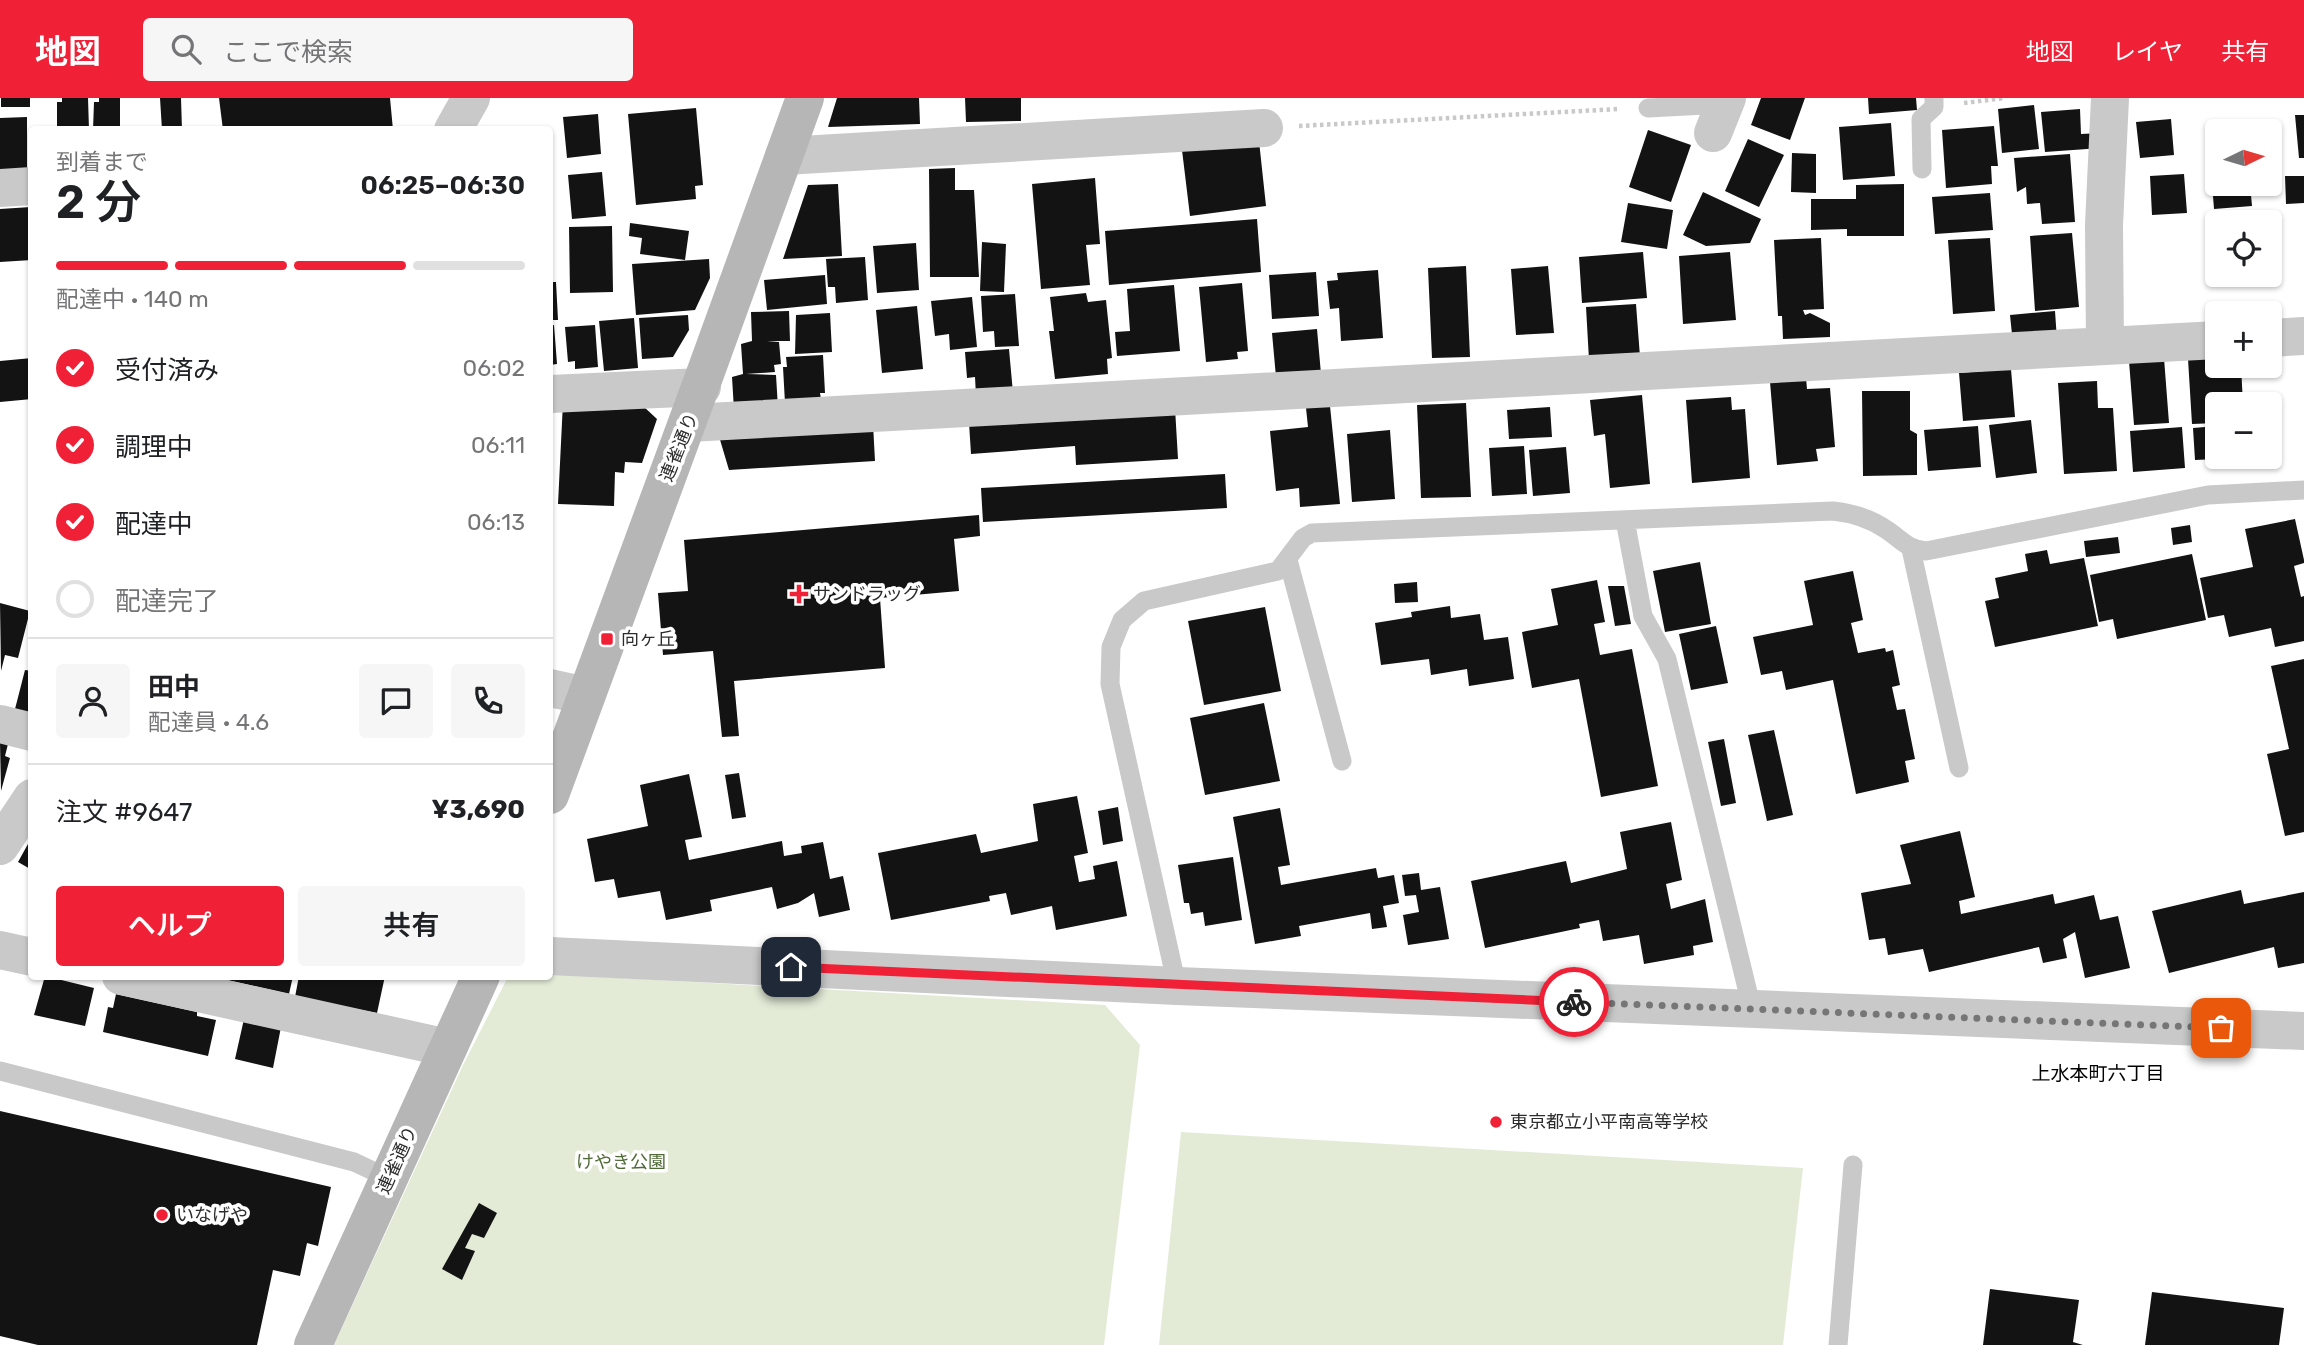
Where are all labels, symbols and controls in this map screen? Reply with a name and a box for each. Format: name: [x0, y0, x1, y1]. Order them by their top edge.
search box: [143, 18, 633, 81]
icon: search: [167, 30, 205, 68]
text: 地図: [35, 32, 101, 71]
text: ここで検索: [223, 37, 353, 68]
text: 地図: [2026, 38, 2074, 66]
text: レイヤ: [2112, 38, 2183, 66]
text: 共有: [2221, 38, 2269, 66]
north arrow: [2205, 119, 2282, 196]
map controls: [2205, 119, 2282, 469]
text: 到着まで: [56, 148, 148, 176]
text: 06:25–06:30: [361, 170, 525, 201]
text: 2 分: [56, 175, 141, 230]
button: locate: [2205, 210, 2282, 287]
text: 配達中 · 140 m: [56, 285, 209, 313]
button: +: [2205, 301, 2282, 378]
icon: check: [56, 349, 94, 387]
text: 06:02: [463, 354, 525, 382]
text: 受付済み: [115, 355, 219, 386]
button: −: [2205, 392, 2282, 469]
street label: 連雀通り: [655, 410, 703, 484]
icon: check: [56, 426, 94, 464]
text: 06:11: [471, 431, 525, 459]
text: 調理中: [115, 432, 193, 463]
icon: check: [56, 503, 94, 541]
text: 06:13: [467, 508, 525, 536]
text: 配達中: [115, 509, 193, 540]
place label: サンドラッグ: [813, 583, 921, 605]
text: 配達完了: [115, 586, 219, 617]
marker: サンドラッグ: [791, 586, 807, 602]
place label: 向ヶ丘: [621, 628, 675, 650]
marker: 向ヶ丘: [599, 631, 615, 647]
button: person: [56, 664, 130, 738]
button: chat: [359, 664, 433, 738]
button: phone: [451, 664, 525, 738]
text: 田中: [148, 672, 200, 703]
text: 配達員 · 4.6: [148, 708, 269, 736]
text: ¥3,690: [432, 794, 525, 825]
text: 注文 #9647: [56, 797, 192, 828]
button: ヘルプ: [56, 886, 284, 966]
button: 共有: [298, 886, 525, 966]
pin: [761, 937, 821, 997]
icon: home: [772, 948, 810, 986]
courier: [1539, 967, 1609, 1037]
icon: bike: [1555, 983, 1593, 1021]
pin: [2191, 998, 2251, 1058]
icon: bag: [2202, 1009, 2240, 1047]
district label: 上水本町六丁目: [2031, 1062, 2165, 1085]
place label: 東京都立小平南高等学校: [1510, 1111, 1708, 1133]
marker: 東京都立小平南高等学校: [1488, 1114, 1504, 1130]
street label: 連雀通り: [372, 1123, 422, 1197]
park label: けやき公園: [576, 1151, 666, 1173]
place label: いなげや: [176, 1204, 248, 1226]
marker: いなげや: [154, 1207, 170, 1223]

